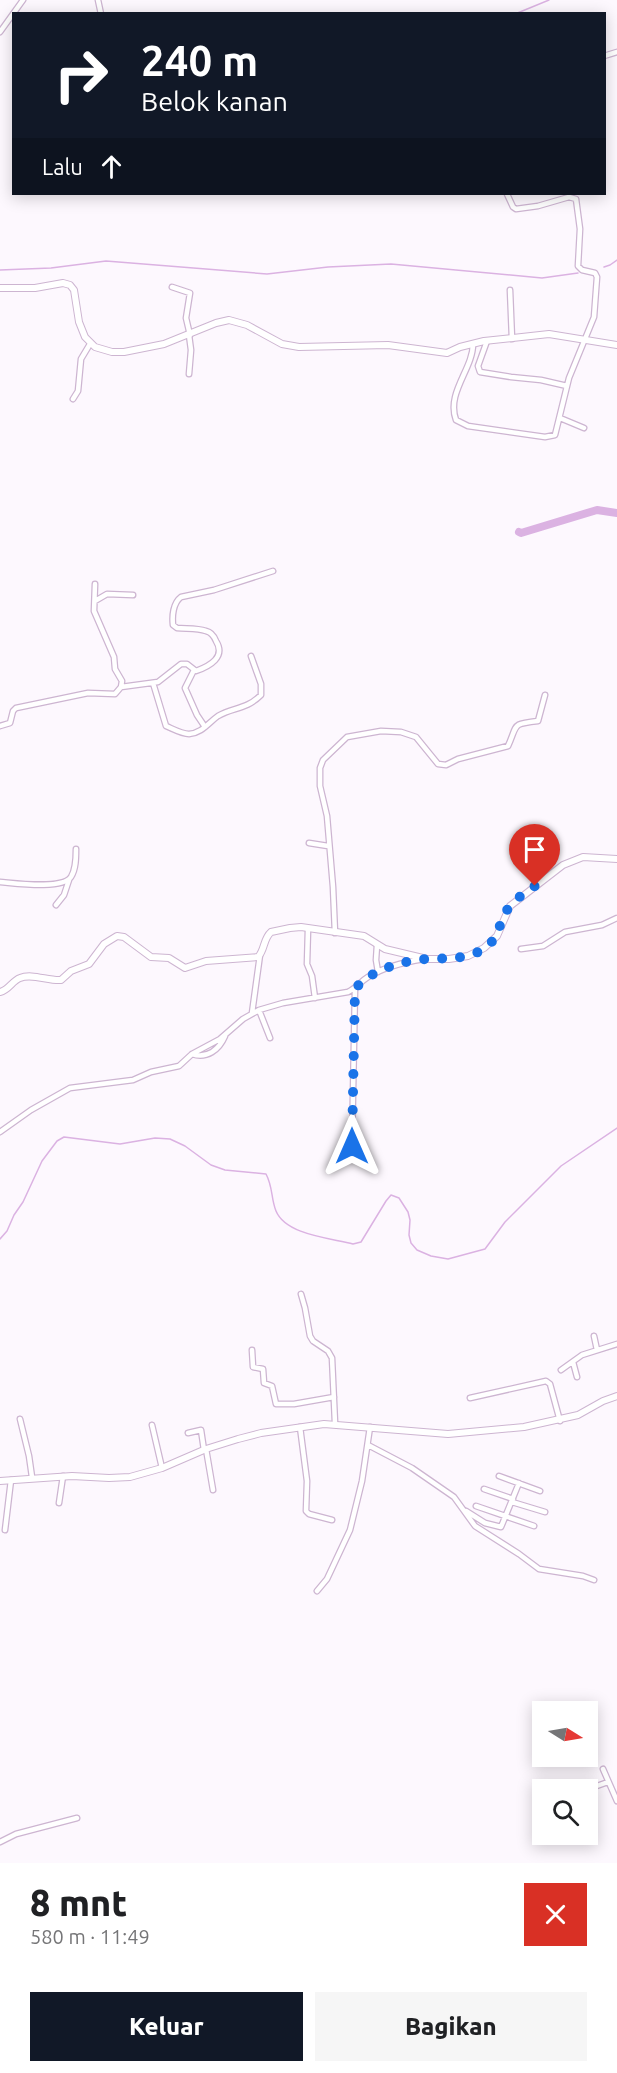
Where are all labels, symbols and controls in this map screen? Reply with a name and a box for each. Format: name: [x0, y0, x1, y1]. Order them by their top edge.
icon: right: [42, 36, 120, 114]
text: 240 m: [141, 37, 258, 84]
text: Belok kanan: [141, 86, 288, 116]
icon: ahead: [95, 150, 128, 183]
text: Lalu: [42, 154, 83, 179]
pin: [509, 824, 560, 886]
icon: arrive: [518, 833, 551, 866]
position arrow: [320, 1114, 384, 1178]
north arrow: [532, 1701, 598, 1767]
map controls: [532, 1701, 598, 1845]
button: search: [532, 1779, 598, 1845]
text: 8 mnt: [30, 1882, 127, 1923]
button: close: [524, 1883, 587, 1946]
text: 580 m · 11:49: [30, 1925, 150, 1948]
button: Keluar: [30, 1992, 303, 2061]
button: Bagikan: [315, 1992, 587, 2061]

